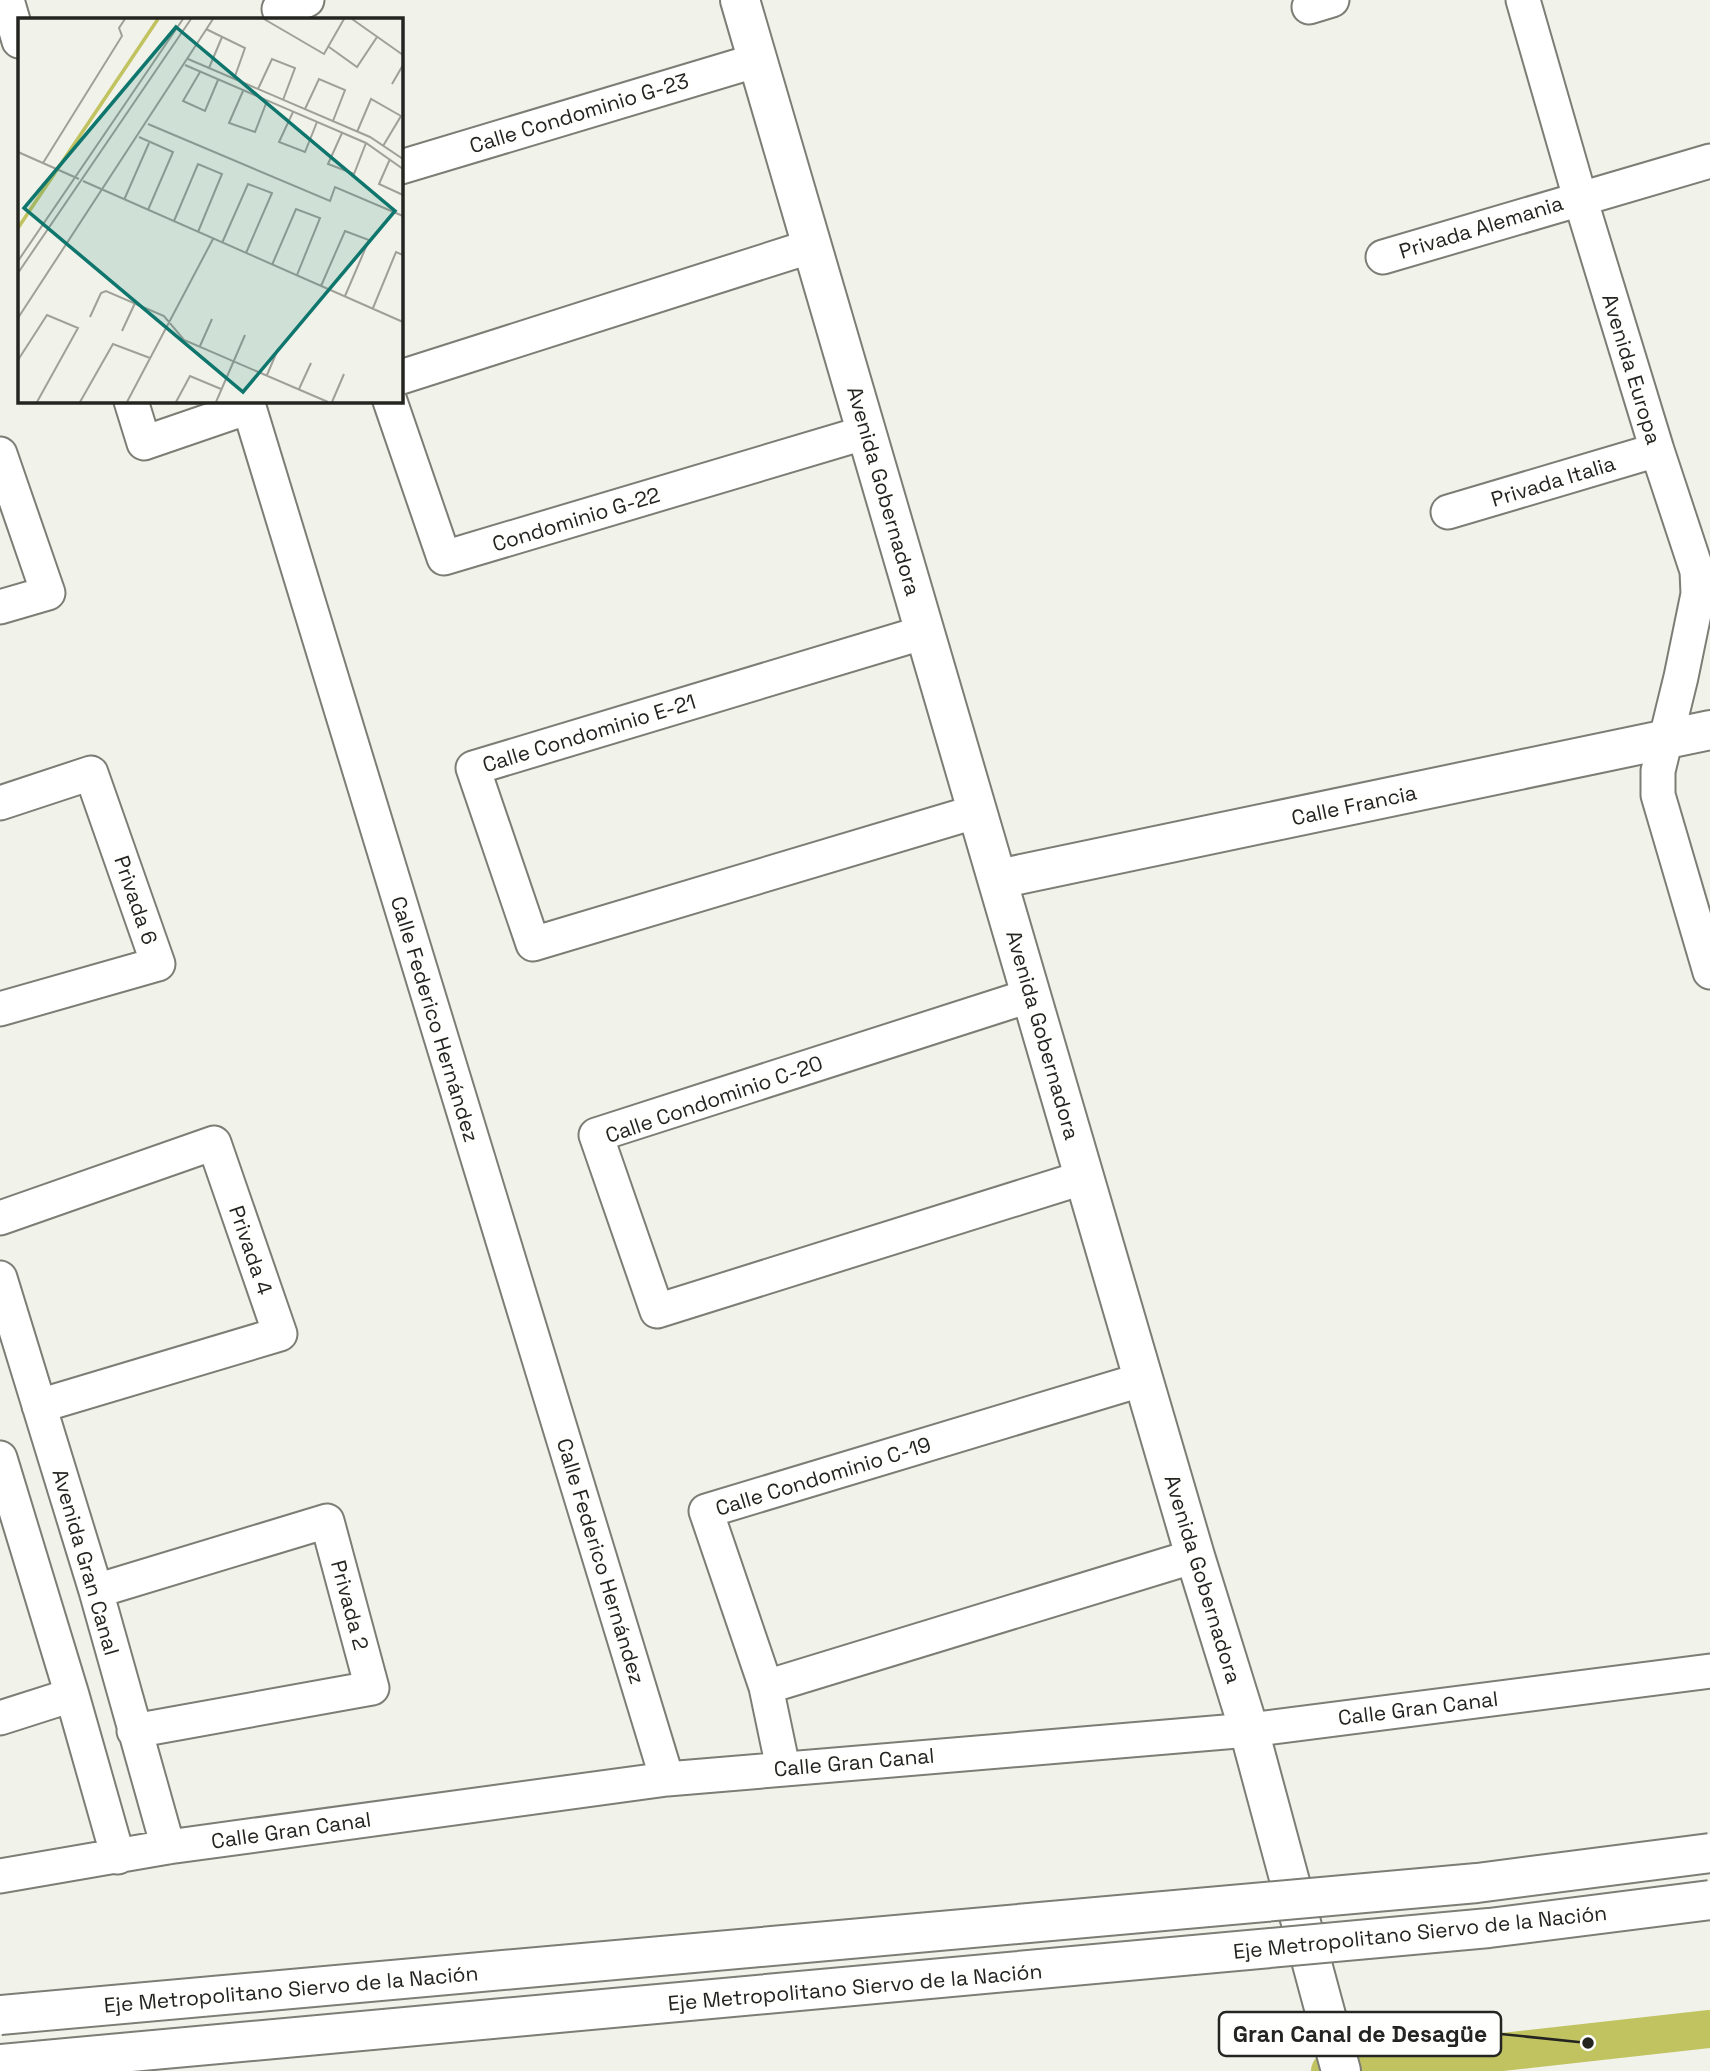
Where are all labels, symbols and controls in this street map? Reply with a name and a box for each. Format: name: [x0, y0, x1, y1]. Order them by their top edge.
inset map: [18, 18, 402, 402]
street label: Calle Condominio G-23: [466, 67, 692, 159]
street label: Privada Alemania: [1396, 189, 1566, 265]
street label: Avenida Europa: [1596, 290, 1668, 448]
street label: Avenida Gobernadora: [841, 383, 927, 599]
street label: Privada Italia: [1488, 449, 1618, 513]
street label: Condominio G-22: [489, 481, 663, 557]
street label: Calle Condominio E-21: [479, 688, 699, 778]
street label: Calle Francia: [1289, 779, 1419, 831]
street label: Privada 6: [108, 852, 164, 948]
street label: Calle Federico Hernández: [385, 893, 485, 1145]
street label: Avenida Gobernadora: [1000, 927, 1086, 1143]
street label: Calle Condominio C-20: [602, 1049, 826, 1149]
street label: Privada 4: [223, 1202, 279, 1298]
street label: Calle Condominio C-19: [712, 1430, 934, 1522]
street label: Calle Federico Hernández: [551, 1435, 651, 1687]
street label: Avenida Gran Canal: [46, 1466, 126, 1658]
street label: Avenida Gobernadora: [1158, 1471, 1248, 1687]
street label: Privada 2: [325, 1557, 375, 1653]
street label: Calle Gran Canal: [1336, 1685, 1500, 1731]
street label: Calle Gran Canal: [773, 1742, 935, 1782]
street label: Calle Gran Canal: [209, 1805, 373, 1855]
street label: Eje Metropolitano Siervo de la Nación: [1232, 1899, 1608, 1965]
street label: Eje Metropolitano Siervo de la Nación: [667, 1957, 1043, 2017]
street label: Eje Metropolitano Siervo de la Nación: [103, 1959, 479, 2019]
callout: Gran Canal de Desagüe: [1219, 2012, 1501, 2056]
text: Gran Canal de Desagüe: [1233, 2019, 1487, 2049]

